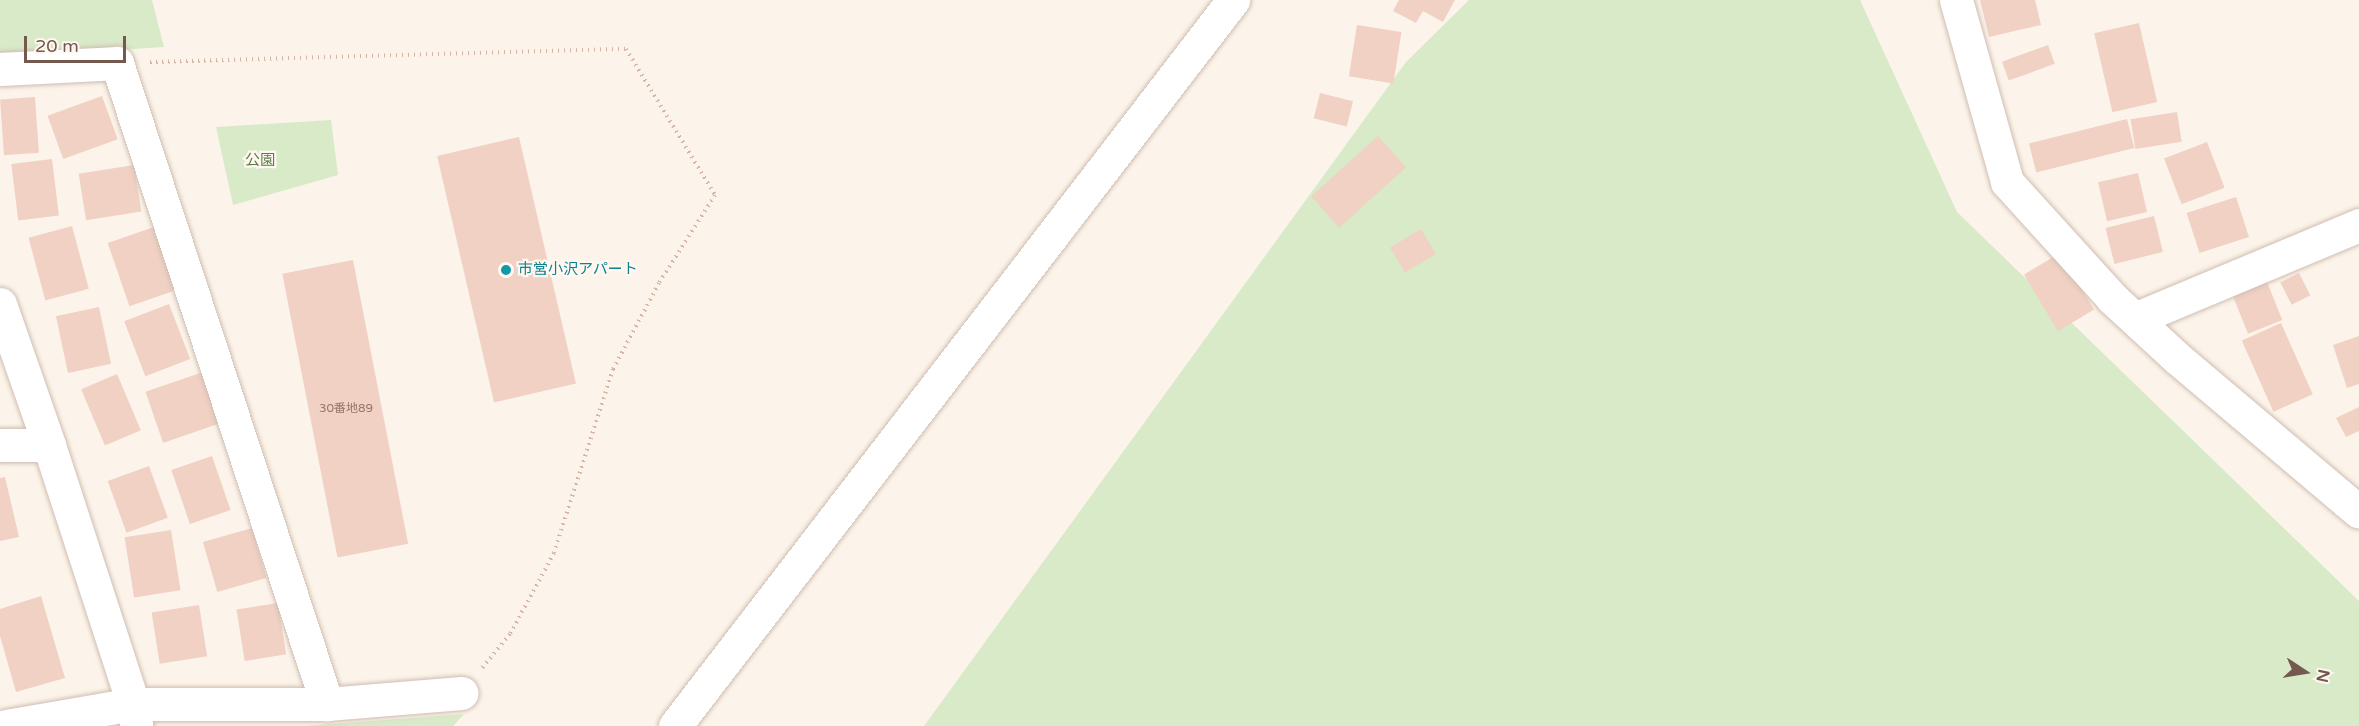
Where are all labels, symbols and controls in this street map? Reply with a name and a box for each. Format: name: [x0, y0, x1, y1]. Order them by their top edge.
scale bar: [27, 24, 129, 62]
text: 20 m: [35, 35, 79, 57]
park label: 公園: [245, 152, 275, 170]
place label: 市営小沢アパート: [518, 261, 638, 279]
marker: 市営小沢アパート: [499, 263, 513, 277]
house number: 30番地89: [319, 402, 373, 416]
north arrow: [2275, 642, 2335, 702]
text: N: [2311, 667, 2334, 684]

